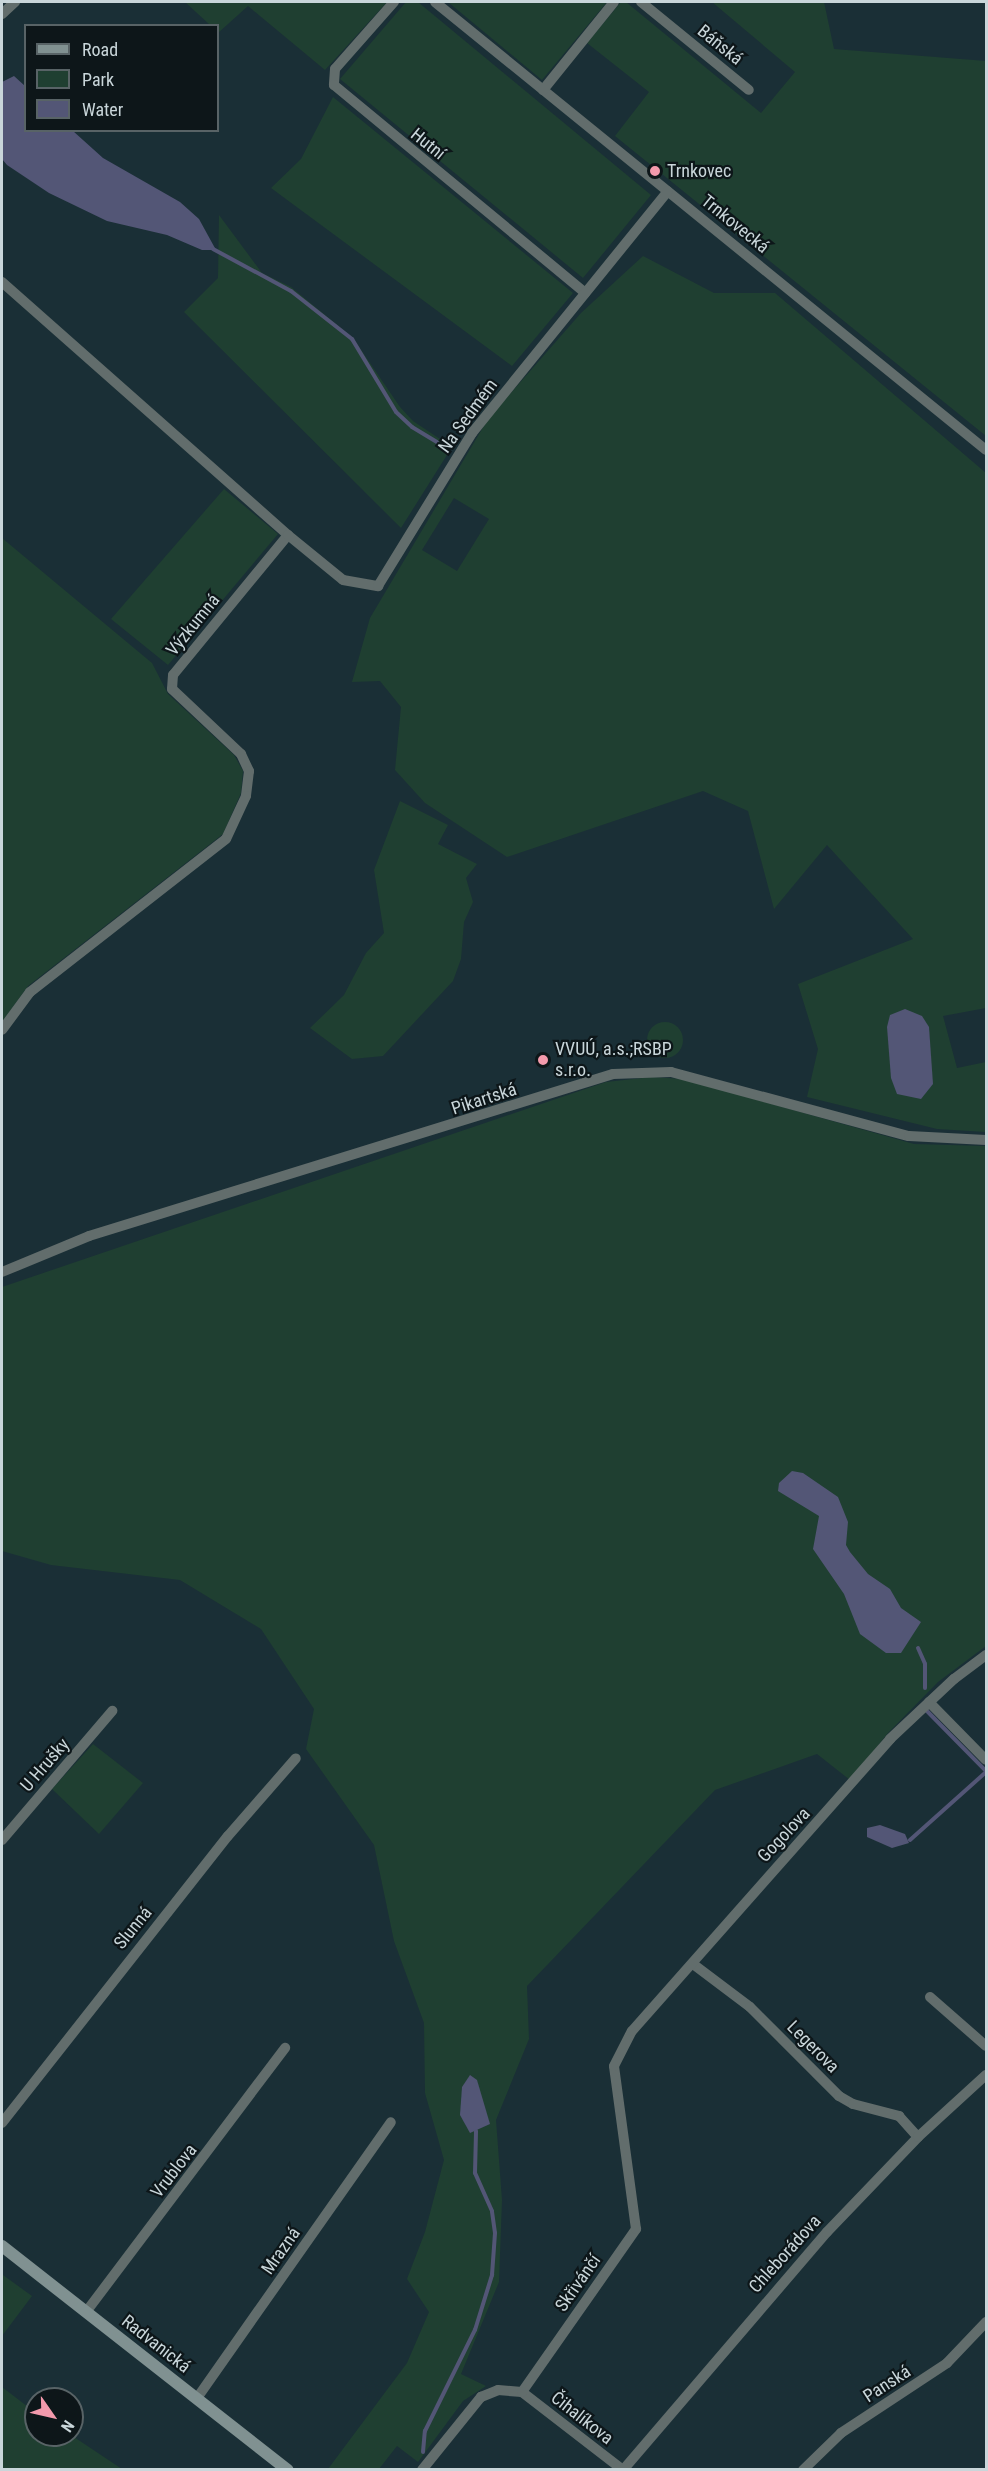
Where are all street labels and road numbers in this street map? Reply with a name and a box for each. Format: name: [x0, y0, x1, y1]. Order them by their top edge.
street label: Báňská: [693, 20, 747, 70]
street label: Hutní: [406, 124, 450, 164]
street label: Trnkovecká: [697, 190, 773, 258]
street label: Na Sedmém: [434, 375, 502, 457]
street label: Výzkumná: [162, 590, 224, 660]
street label: Pikartská: [449, 1078, 519, 1120]
street label: U Hrušky: [16, 1734, 74, 1796]
street label: Gogolova: [753, 1803, 815, 1867]
street label: Slunná: [109, 1902, 157, 1954]
street label: Legerova: [782, 2016, 844, 2078]
street label: Vrublova: [146, 2140, 202, 2202]
street label: Chleborádova: [744, 2211, 826, 2297]
street label: Mrazná: [257, 2223, 305, 2279]
street label: Skřivánčí: [551, 2250, 605, 2316]
street label: Radvanická: [117, 2310, 195, 2378]
street label: Panská: [859, 2361, 915, 2407]
street label: Čihalíkova: [547, 2387, 617, 2449]

